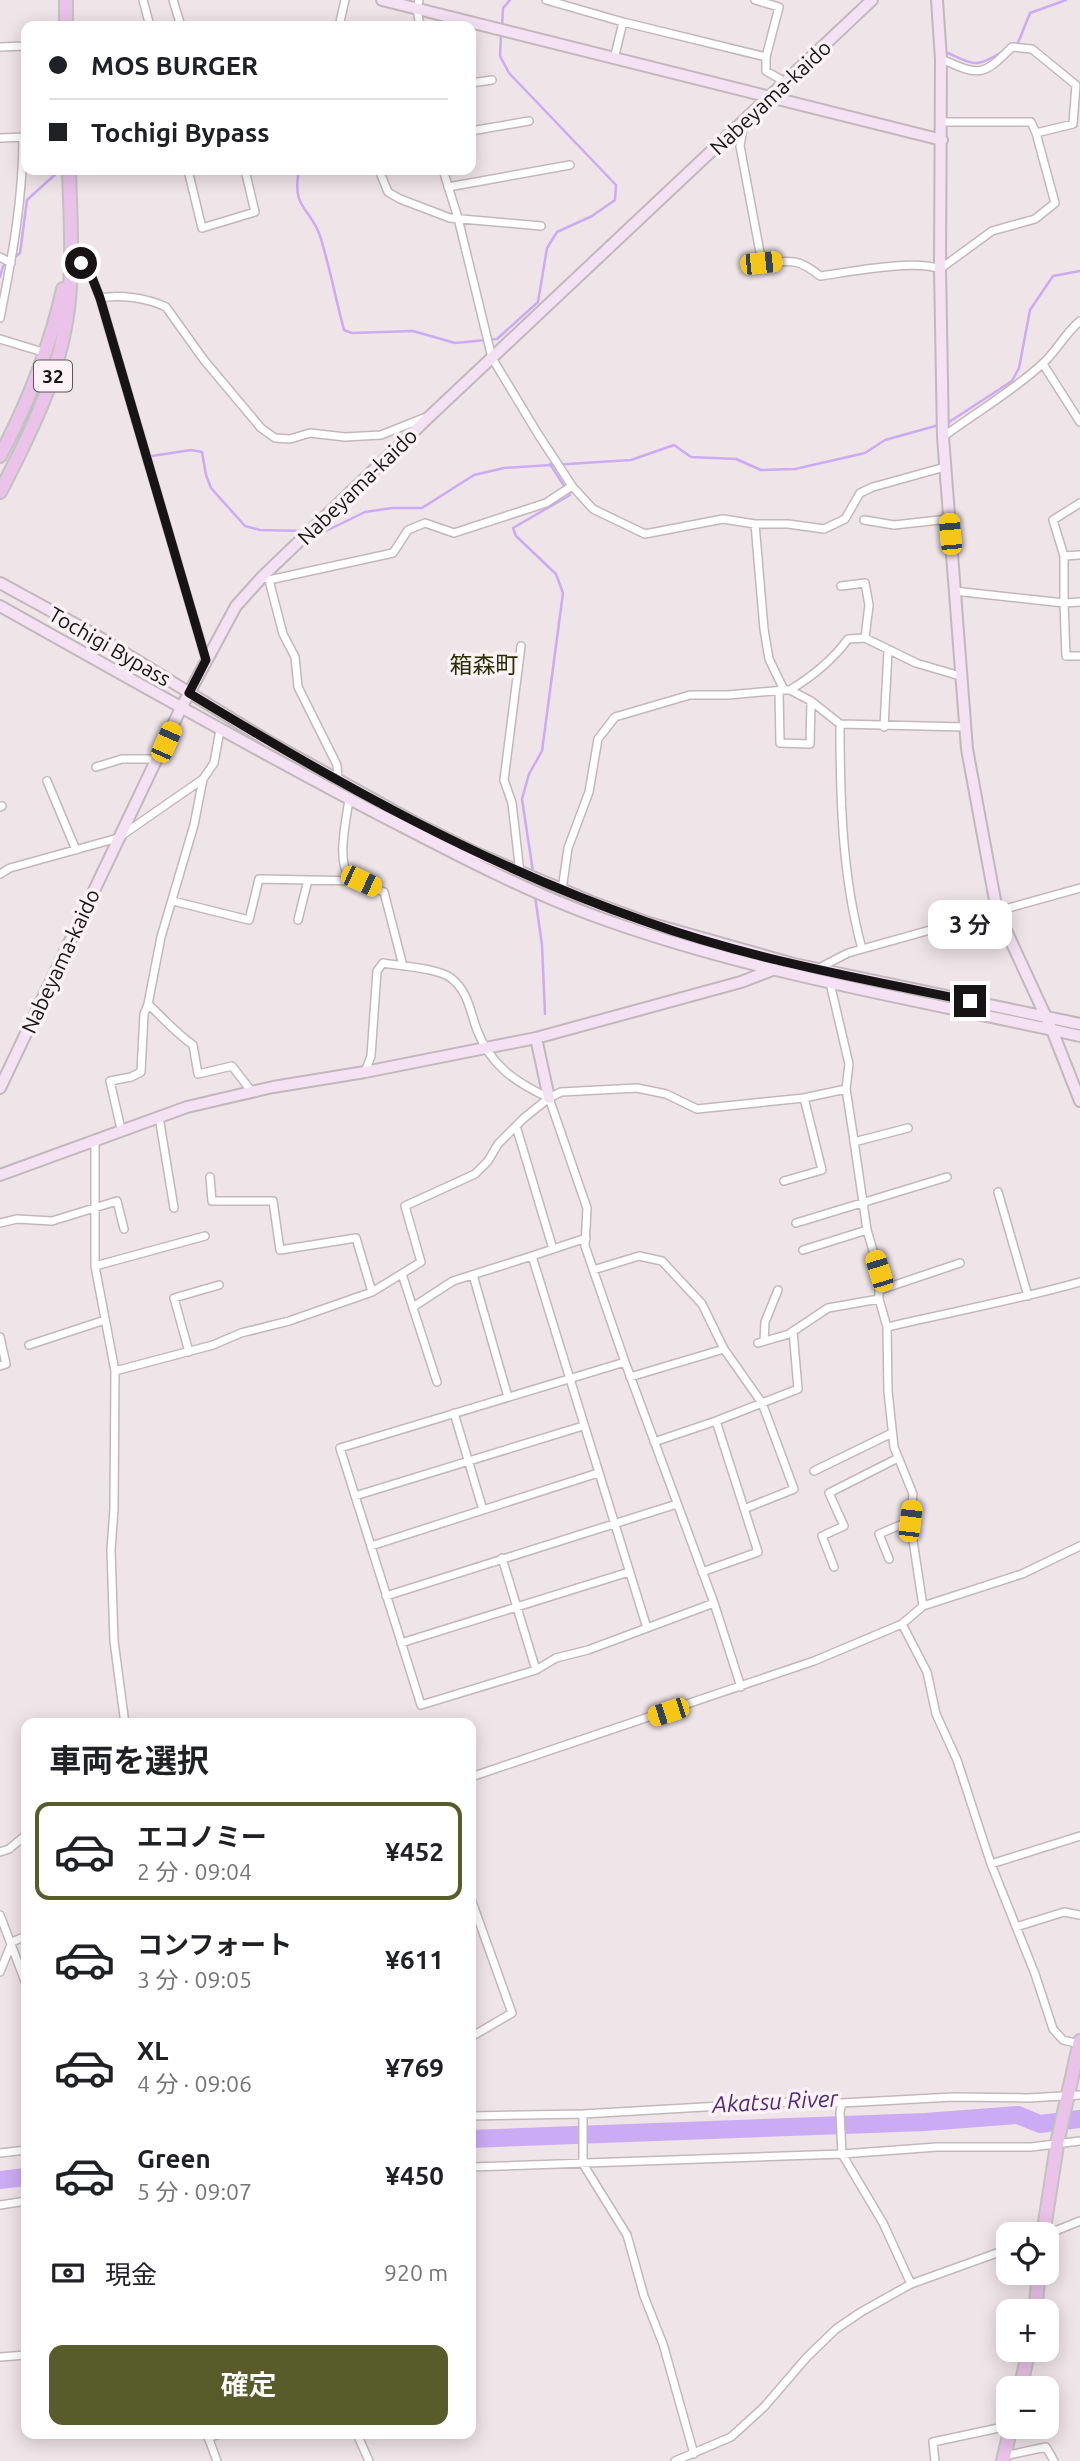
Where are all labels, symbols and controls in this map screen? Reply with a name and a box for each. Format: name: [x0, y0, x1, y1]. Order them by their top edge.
street label: Nabeyama-kaido: [705, 35, 835, 159]
text: MOS BURGER: [91, 51, 258, 80]
text: Tochigi Bypass: [91, 118, 269, 147]
route start: [65, 247, 97, 279]
car: [740, 250, 783, 276]
road number: 32: [34, 360, 72, 392]
street label: Nabeyama-kaido: [292, 423, 422, 549]
car: [938, 512, 963, 556]
street label: Tochigi Bypass: [45, 601, 175, 691]
district label: 箱森町: [450, 652, 519, 677]
car: [148, 719, 185, 765]
car: [338, 863, 385, 899]
street label: Nabeyama-kaido: [16, 885, 104, 1037]
callout: 3 分: [928, 900, 1012, 948]
text: 3 分: [949, 912, 991, 937]
route end: [954, 985, 986, 1017]
car: [863, 1248, 896, 1294]
car: [898, 1499, 923, 1543]
car: [645, 1696, 692, 1728]
text: 車両を選択: [49, 1742, 209, 1778]
icon: car: [53, 1820, 116, 1883]
text: エコノミー: [137, 1822, 267, 1851]
text: ¥452: [385, 1837, 444, 1866]
text: 2 分 · 09:04: [137, 1859, 252, 1884]
icon: car: [53, 1928, 116, 1991]
text: コンフォート: [137, 1930, 292, 1959]
text: ¥611: [385, 1945, 444, 1974]
text: 3 分 · 09:05: [137, 1967, 252, 1992]
icon: car: [53, 2036, 116, 2099]
text: XL: [137, 2036, 168, 2065]
text: ¥769: [385, 2053, 444, 2082]
text: 4 分 · 09:06: [137, 2071, 252, 2096]
water label: Akatsu River: [710, 2085, 840, 2117]
icon: car: [53, 2144, 116, 2207]
text: Green: [137, 2144, 211, 2173]
text: ¥450: [385, 2161, 444, 2190]
text: 5 分 · 09:07: [137, 2179, 252, 2204]
map controls: [996, 2222, 1059, 2439]
button: locate: [996, 2222, 1059, 2285]
icon: cash: [49, 2254, 87, 2292]
text: 現金: [105, 2260, 157, 2289]
text: 920 m: [384, 2260, 448, 2285]
button: +: [996, 2299, 1059, 2362]
button: 確定: [49, 2345, 448, 2425]
button: −: [996, 2376, 1059, 2439]

